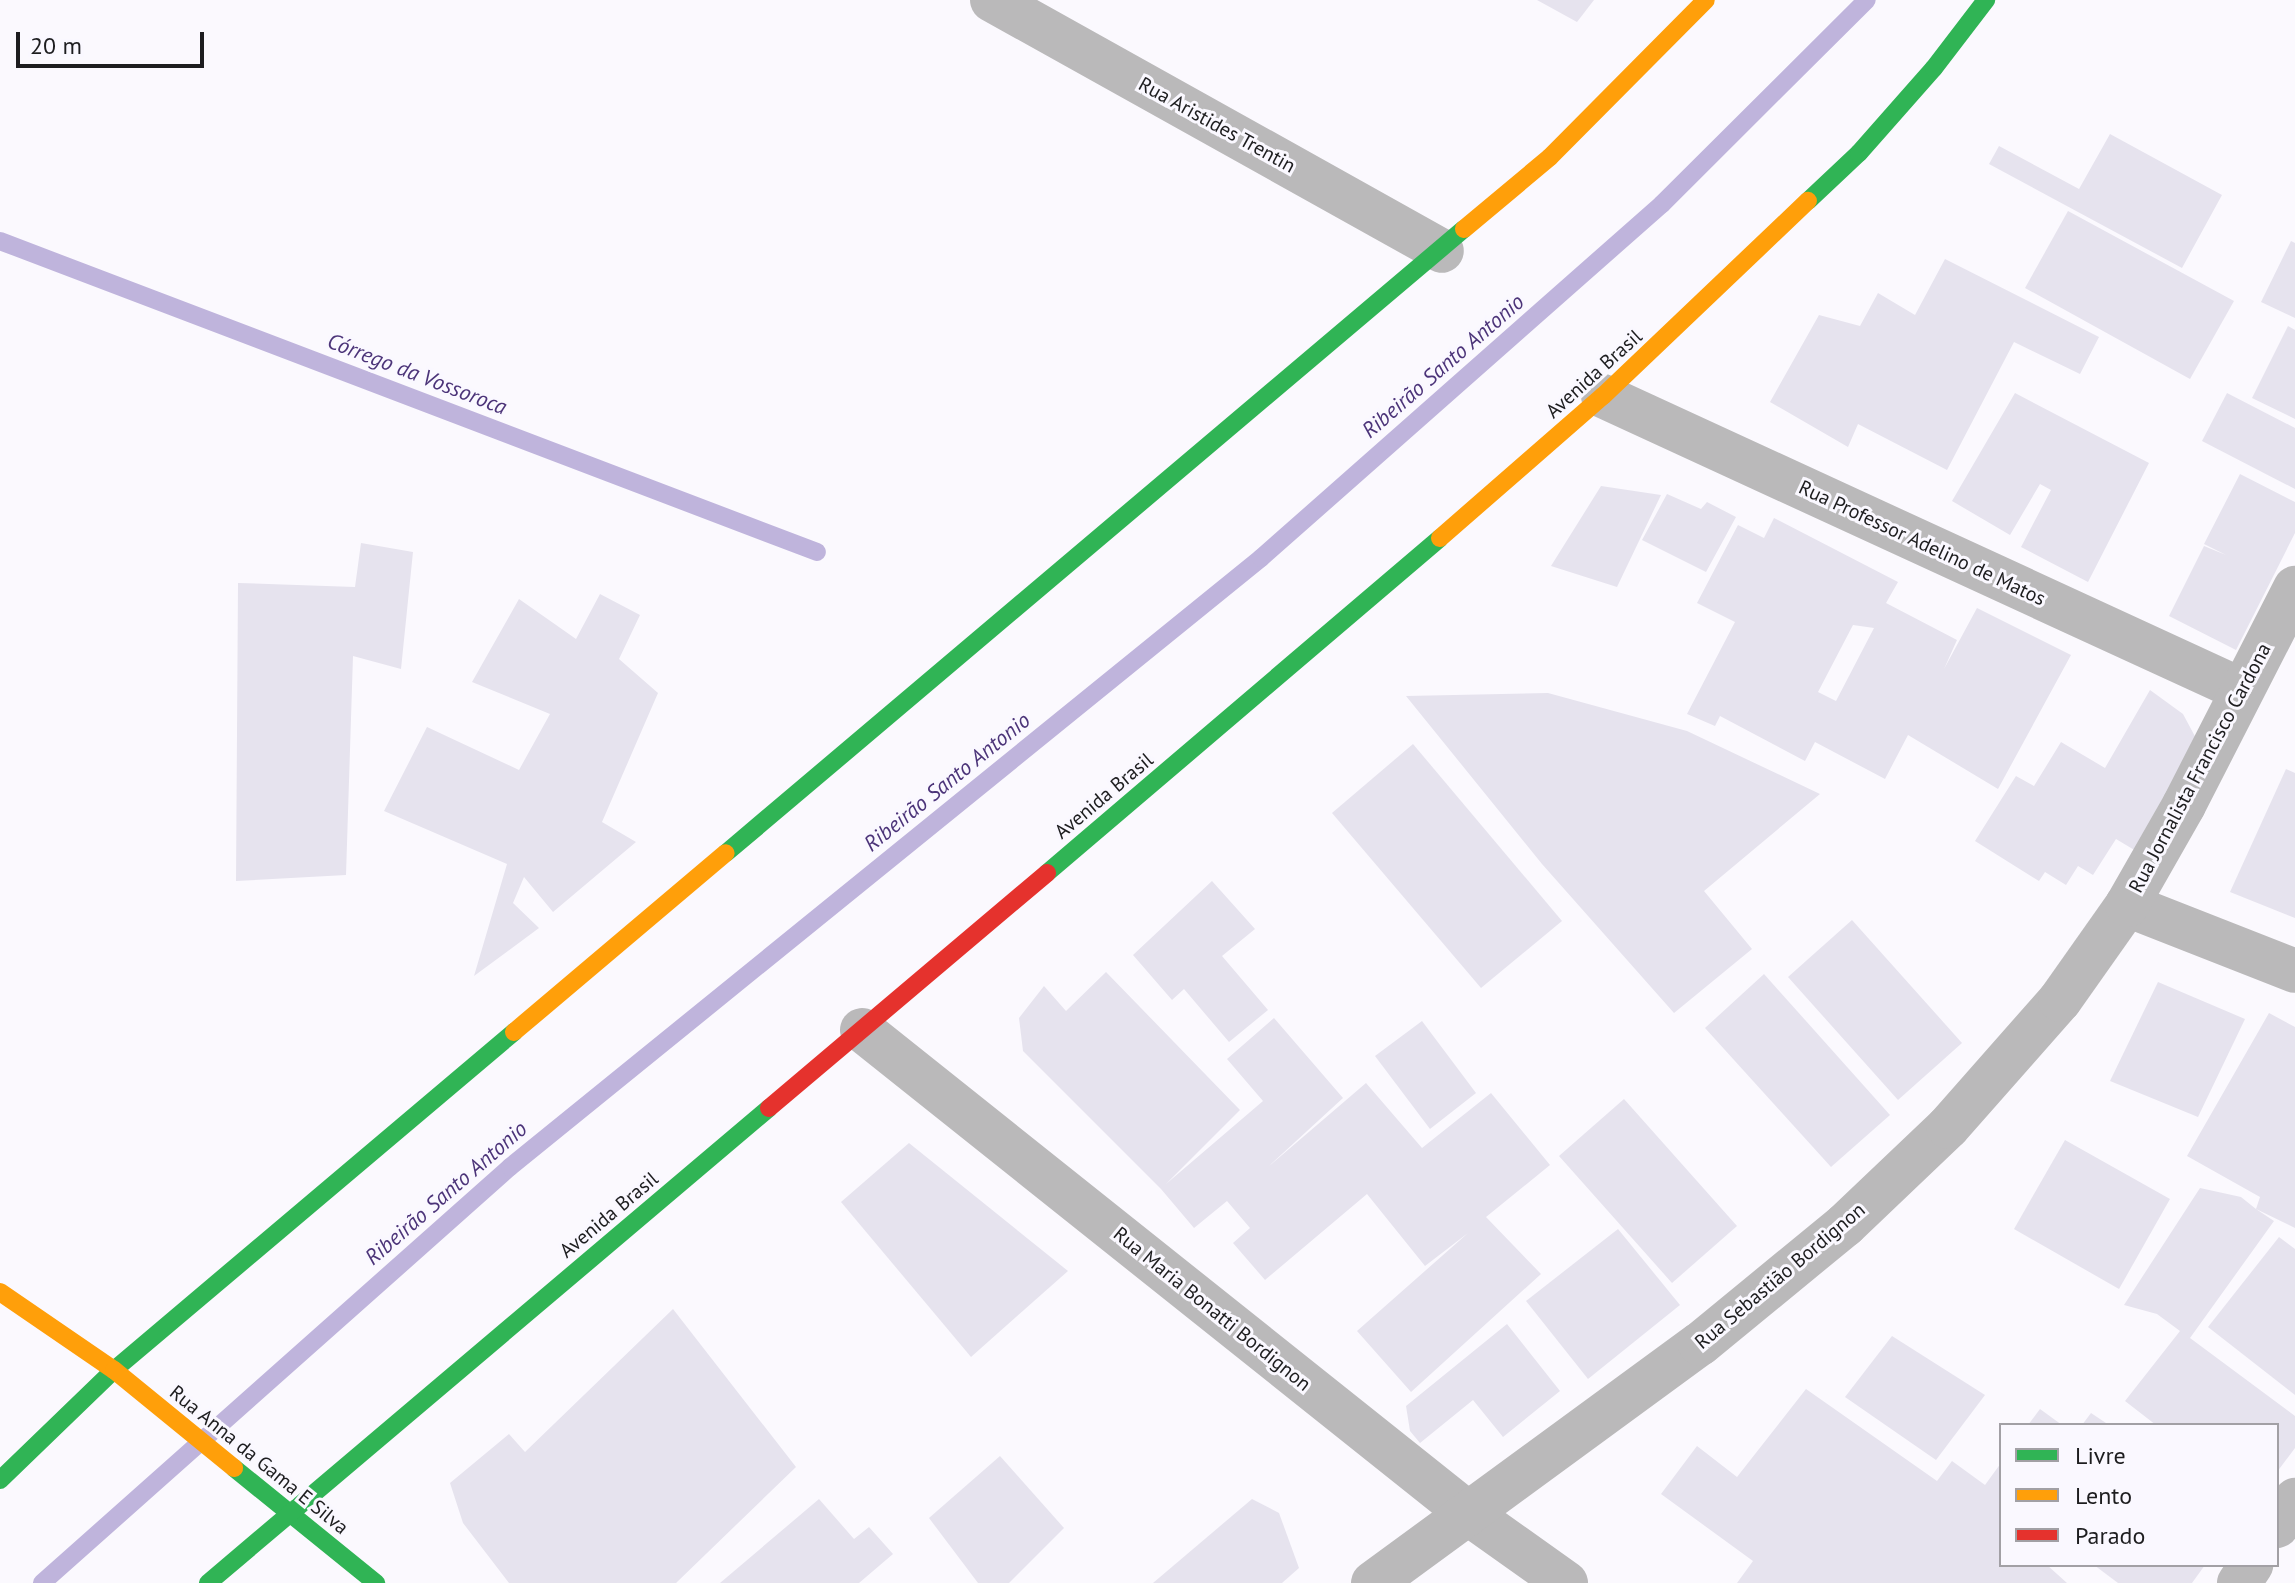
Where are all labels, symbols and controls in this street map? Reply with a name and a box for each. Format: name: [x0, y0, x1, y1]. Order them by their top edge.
scale bar: [20, 16, 208, 66]
text: 20 m: [30, 30, 82, 61]
street label: Rua Aristides Trentin: [1134, 72, 1300, 178]
water label: Ribeirão Santo Antonio: [1356, 288, 1530, 444]
street label: Avenida Brasil: [1541, 325, 1647, 423]
water label: Córrego da Vossoroca: [323, 328, 511, 420]
street label: Rua Professor Adelino de Matos: [1795, 475, 2049, 611]
street label: Rua Jornalista Francisco Cardona: [2124, 639, 2276, 897]
water label: Ribeirão Santo Antonio: [858, 707, 1036, 857]
street label: Avenida Brasil: [1050, 748, 1158, 844]
water label: Ribeirão Santo Antonio: [359, 1115, 533, 1271]
street label: Avenida Brasil: [555, 1167, 663, 1263]
street label: Rua Sebastião Bordignon: [1690, 1198, 1870, 1354]
street label: Rua Maria Bonatti Bordignon: [1108, 1222, 1316, 1396]
street label: Rua Anna da Gama E Silva: [165, 1380, 353, 1540]
legend: [1999, 1423, 2279, 1567]
text: Livre: [2075, 1440, 2126, 1471]
text: Lento: [2075, 1480, 2132, 1511]
text: Parado: [2075, 1520, 2145, 1551]

